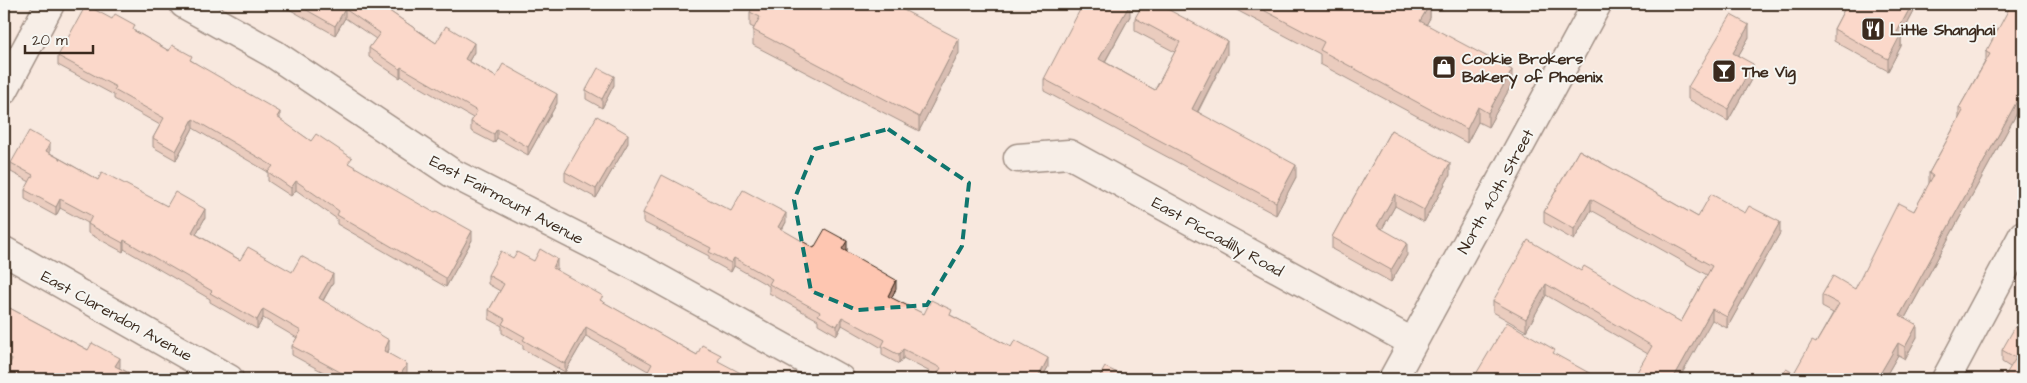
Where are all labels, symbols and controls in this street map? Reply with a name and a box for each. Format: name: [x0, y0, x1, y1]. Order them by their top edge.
restaurant icon: Little Shanghai: [1860, 16, 1886, 42]
place label: Little Shanghai: [1890, 19, 1996, 43]
scale bar: [25, 22, 92, 54]
text: 20 m: [32, 30, 68, 51]
place label: Cookie Brokers Bakery of Phoenix: [1462, 48, 1603, 89]
shop icon: Cookie Brokers Bakery of Phoenix: [1431, 54, 1457, 80]
bar icon: The Vig: [1711, 58, 1737, 84]
place label: The Vig: [1741, 61, 1796, 85]
street label: North 40th Street: [1452, 125, 1540, 258]
street label: East Fairmount Avenue: [426, 150, 588, 250]
street label: East Piccadilly Road: [1147, 192, 1287, 283]
street label: East Clarendon Avenue: [37, 265, 196, 367]

